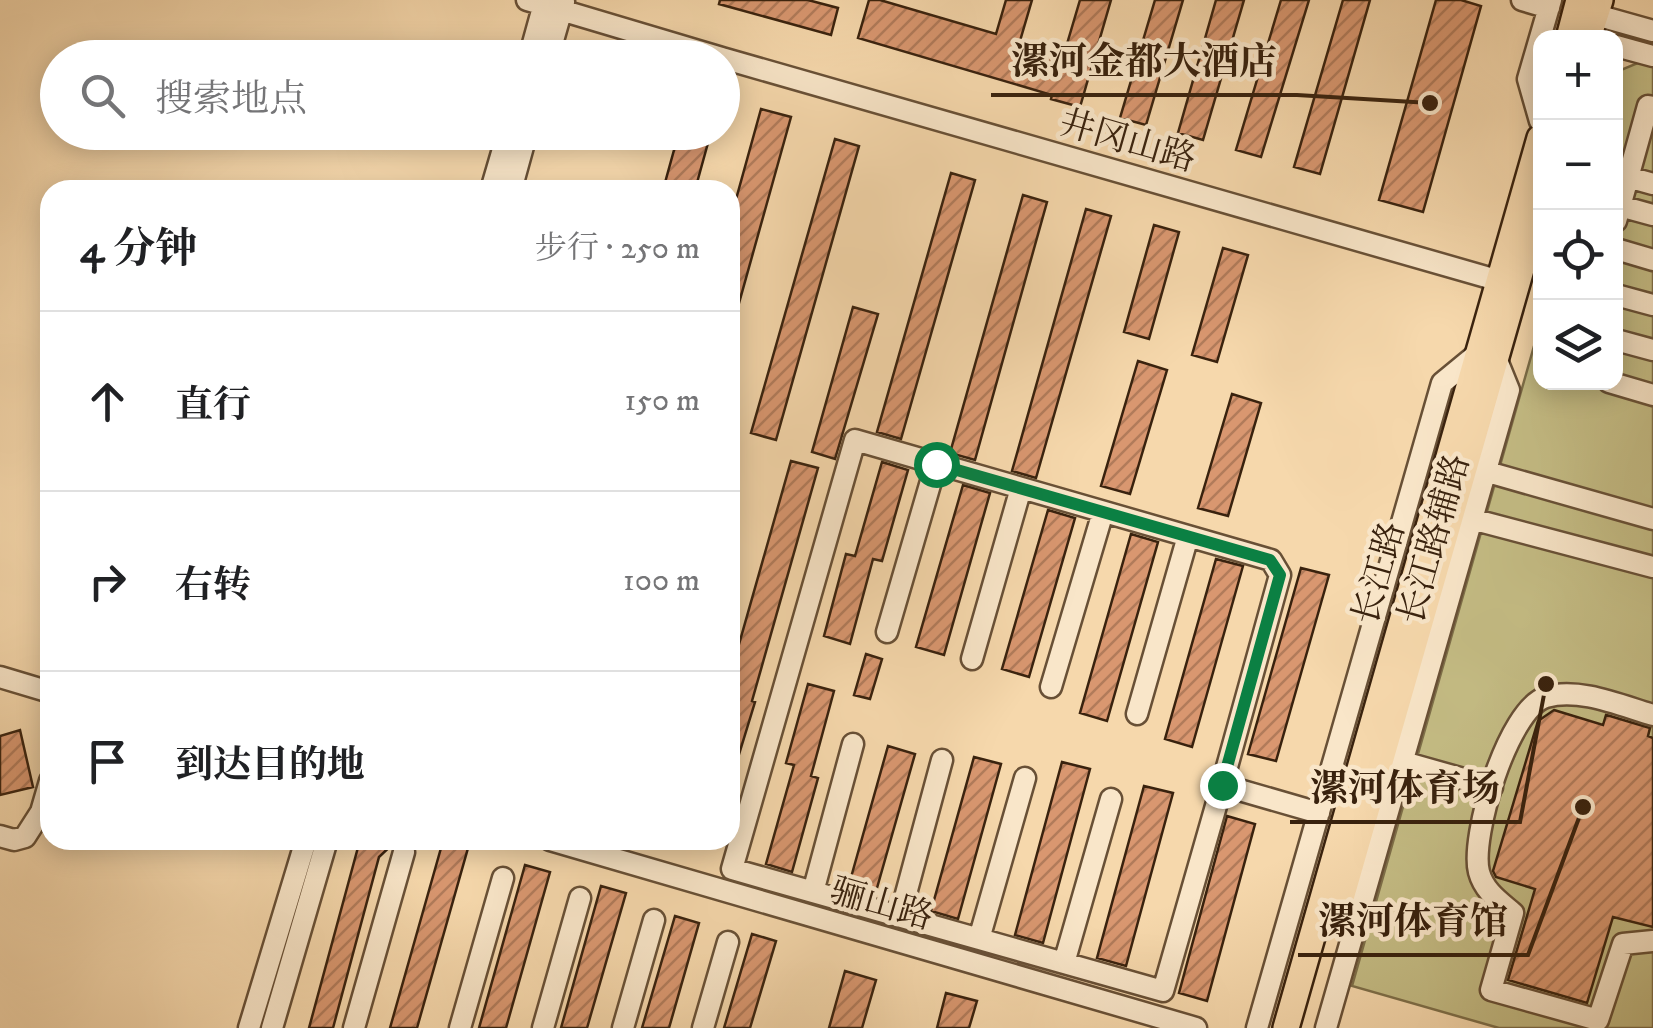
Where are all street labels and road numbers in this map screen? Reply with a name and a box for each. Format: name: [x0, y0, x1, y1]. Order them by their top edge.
street label: 井冈山路: [1054, 101, 1201, 182]
street label: 长江路辅路: [1390, 449, 1480, 630]
street label: 长江路: [1344, 517, 1416, 630]
street label: 骊山路: [825, 869, 938, 941]

